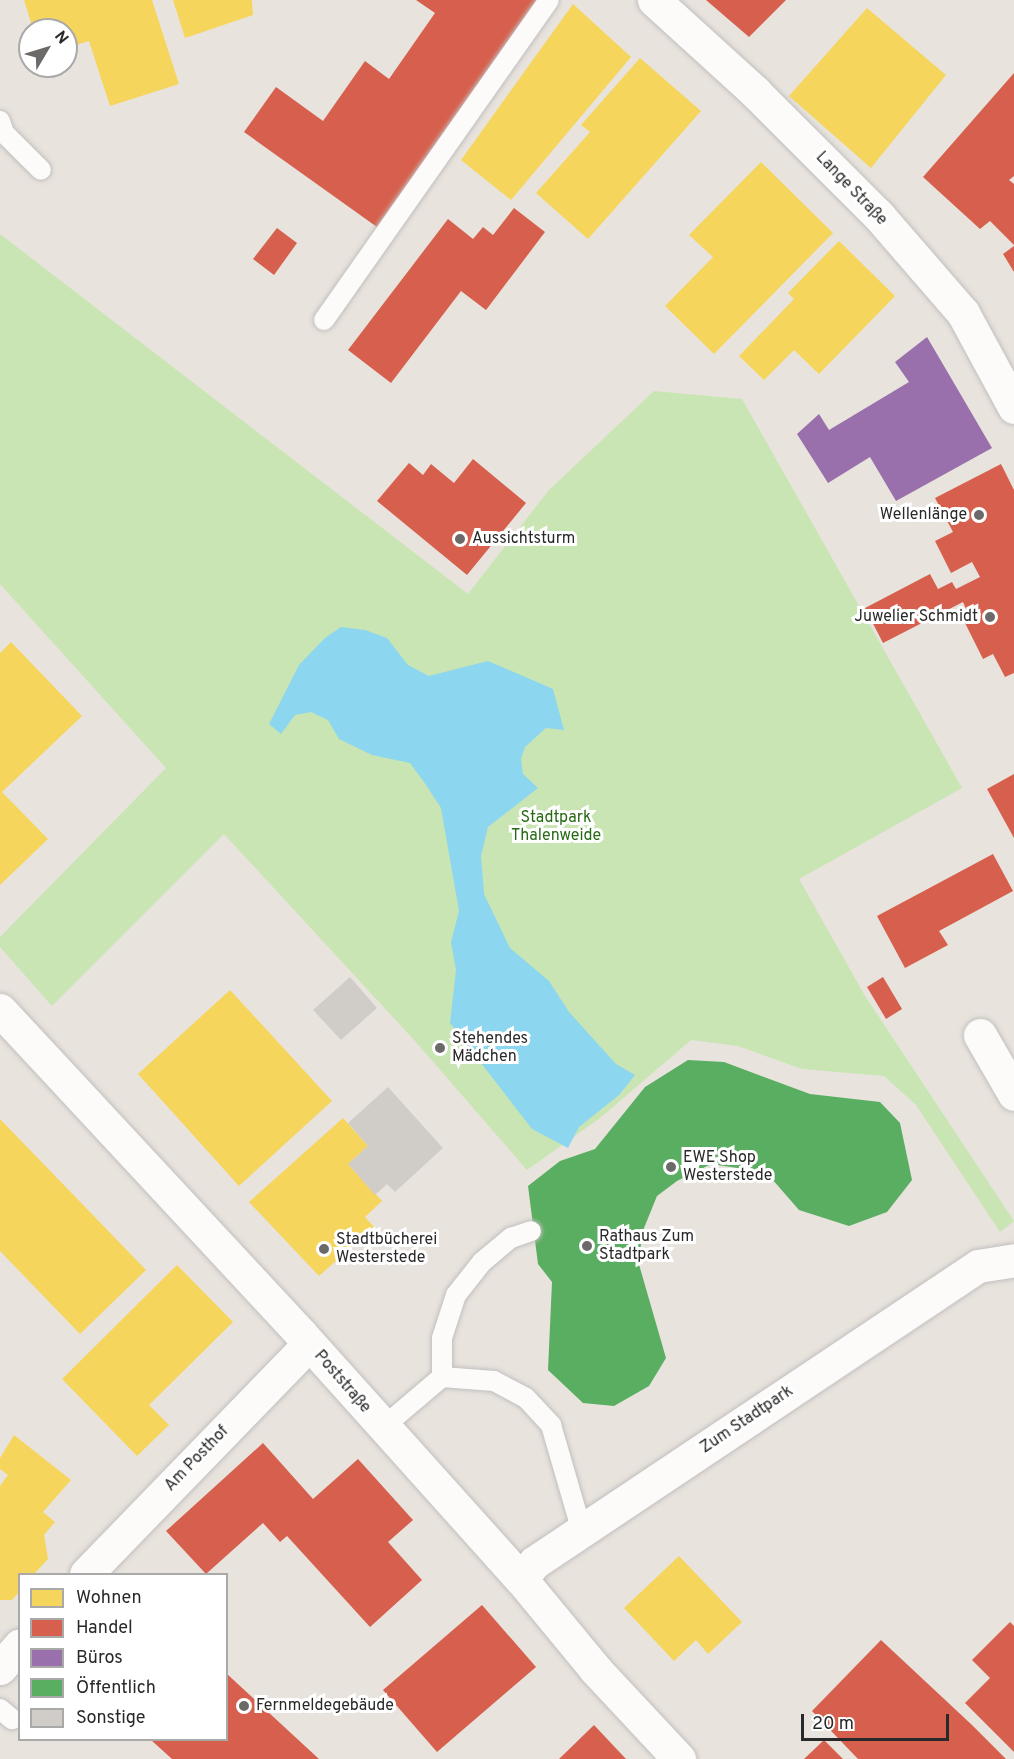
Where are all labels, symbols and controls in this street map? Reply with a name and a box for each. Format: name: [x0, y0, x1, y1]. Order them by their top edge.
north arrow: [18, 18, 78, 78]
text: N: [49, 27, 72, 49]
street label: Lange Straße: [811, 148, 891, 230]
place label: Wellenlänge: [880, 505, 967, 525]
marker: Wellenlänge: [972, 508, 986, 522]
place label: Aussichtsturm: [472, 529, 575, 549]
marker: Aussichtsturm: [453, 532, 467, 546]
place label: Juwelier Schmidt: [854, 607, 978, 627]
marker: Juwelier Schmidt: [983, 610, 997, 624]
park label: Stadtpark Thalenweide: [511, 808, 601, 846]
place label: Stehendes Mädchen: [452, 1029, 528, 1067]
marker: Stehendes Mädchen: [433, 1041, 447, 1055]
place label: EWE Shop Westerstede: [683, 1148, 772, 1186]
marker: EWE Shop Westerstede: [664, 1160, 678, 1174]
place label: Rathaus Zum Stadtpark: [599, 1227, 694, 1265]
place label: Stadtbücherei Westerstede: [336, 1230, 437, 1268]
marker: Rathaus Zum Stadtpark: [580, 1239, 594, 1253]
marker: Stadtbücherei Westerstede: [317, 1242, 331, 1256]
street label: Poststraße: [310, 1347, 374, 1417]
street label: Zum Stadtpark: [697, 1382, 797, 1458]
street label: Am Posthof: [161, 1422, 233, 1496]
legend: [18, 1573, 228, 1741]
text: Wohnen: [76, 1587, 142, 1610]
text: Handel: [76, 1617, 133, 1640]
text: Büros: [76, 1647, 123, 1670]
text: Öffentlich: [76, 1677, 156, 1700]
place label: Fernmeldegebäude: [256, 1696, 394, 1716]
marker: Fernmeldegebäude: [237, 1699, 251, 1713]
scale bar: [804, 1702, 952, 1740]
text: Sonstige: [76, 1707, 146, 1730]
text: 20 m: [812, 1713, 854, 1736]

